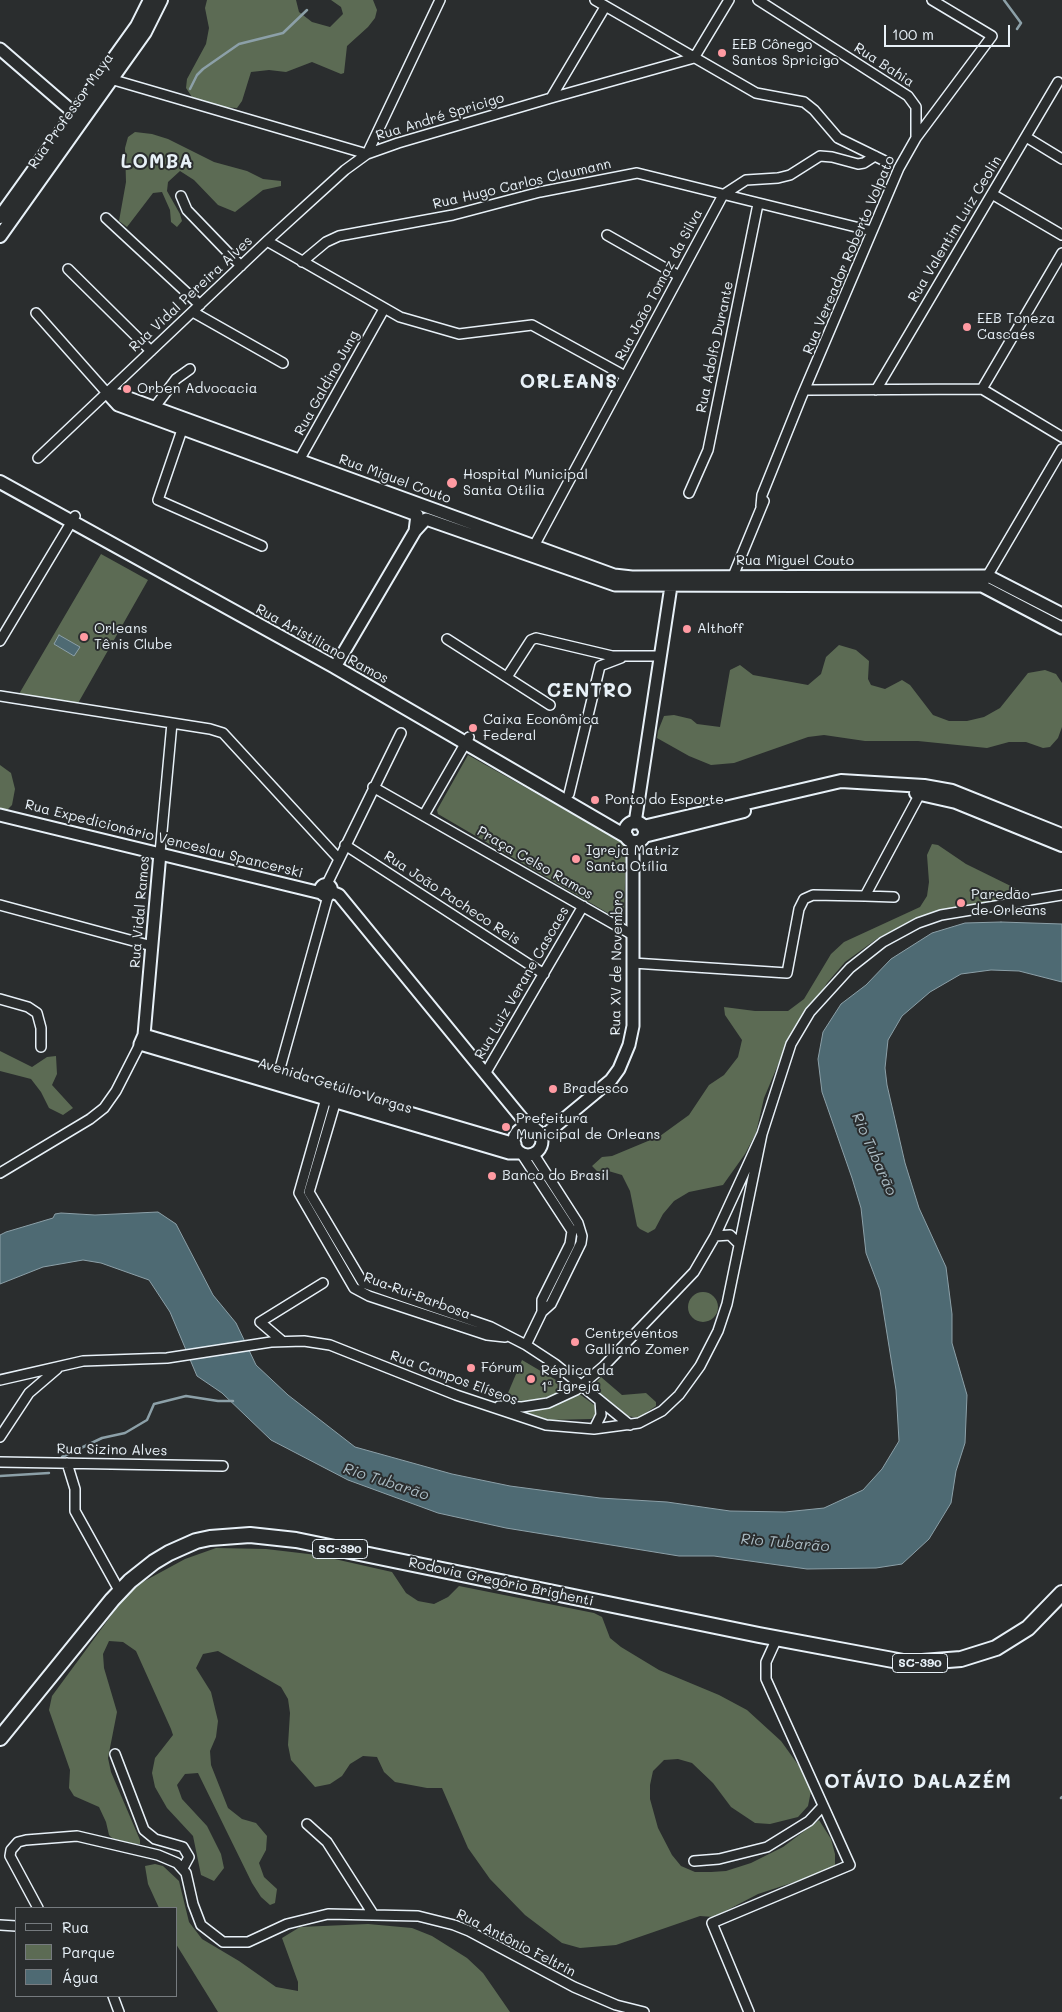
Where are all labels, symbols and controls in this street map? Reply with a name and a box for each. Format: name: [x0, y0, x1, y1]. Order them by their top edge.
scale bar: [887, 15, 1013, 47]
text: 100 m: [892, 24, 934, 44]
place label: EEB Cônego Santos Spricigo: [732, 37, 839, 70]
street label: Rua Bahia: [851, 39, 917, 91]
marker: EEB Cônego Santos Spricigo: [716, 47, 728, 59]
street label: Rua Professor Maya: [25, 50, 117, 172]
street label: Rua André Spricigo: [374, 90, 506, 144]
district label: LOMBA: [120, 151, 194, 173]
street label: Rua Vereador Roberto Volpato: [799, 153, 899, 357]
street label: Rua Valentim Luiz Ceolin: [905, 153, 1005, 305]
street label: Rua Hugo Carlos Claumann: [431, 155, 613, 213]
street label: Rua João Tomaz da Silva: [612, 206, 706, 364]
street label: Rua Vidal Pereira Alves: [126, 233, 256, 355]
street label: Rua Adolfo Durante: [693, 280, 737, 414]
place label: EEB Toneza Cascaes: [977, 311, 1055, 344]
marker: EEB Toneza Cascaes: [961, 321, 973, 333]
street label: Rua Galdino Jung: [291, 328, 363, 438]
district label: ORLEANS: [519, 371, 619, 393]
place label: Orben Advocacia: [137, 381, 257, 397]
marker: Orben Advocacia: [121, 383, 133, 395]
street label: Rua Miguel Couto: [337, 451, 453, 507]
place label: Hospital Municipal Santa Otília: [463, 467, 588, 500]
marker: Hospital Municipal Santa Otília: [445, 476, 459, 490]
street label: Rua Miguel Couto: [736, 553, 854, 569]
street label: Rua Aristiliano Ramos: [253, 601, 391, 687]
place label: Orleans Tênis Clube: [94, 621, 173, 654]
place label: Althoff: [697, 621, 743, 637]
marker: Althoff: [681, 623, 693, 635]
marker: Orleans Tênis Clube: [78, 631, 90, 643]
district label: CENTRO: [546, 680, 634, 702]
place label: Caixa Econômica Federal: [483, 712, 599, 744]
marker: Caixa Econômica Federal: [467, 722, 479, 734]
place label: Ponto do Esporte: [605, 792, 724, 808]
marker: Ponto do Esporte: [589, 794, 601, 806]
street label: Rua Expedicionário Venceslau Spancerski: [23, 796, 305, 882]
street label: Praça Celso Ramos: [474, 823, 596, 903]
place label: Igreja Matriz Santa Otília: [586, 843, 679, 876]
street label: Rua João Pacheco Reis: [381, 848, 523, 948]
marker: Igreja Matriz Santa Otília: [570, 853, 582, 865]
street label: Rua Vidal Ramos: [127, 855, 153, 969]
place label: Paredão de Orleans: [971, 887, 1047, 920]
street label: Rua XV de Novembro: [607, 890, 627, 1036]
marker: Paredão de Orleans: [955, 897, 967, 909]
street label: Rua Luiz Verane Cascaes: [471, 904, 573, 1062]
street label: Avenida Getúlio Vargas: [256, 1055, 414, 1117]
place label: Bradesco: [563, 1081, 628, 1097]
marker: Bradesco: [547, 1083, 559, 1095]
water label: Rio Tubarão: [848, 1110, 900, 1198]
place label: Prefeitura Municipal de Orleans: [516, 1111, 660, 1144]
marker: Prefeitura Municipal de Orleans: [500, 1121, 512, 1133]
place label: Banco do Brasil: [502, 1168, 609, 1184]
marker: Banco do Brasil: [486, 1170, 498, 1182]
street label: Rua Rui Barbosa: [361, 1269, 473, 1323]
place label: Centreventos Galliano Zomer: [585, 1326, 689, 1358]
marker: Centreventos Galliano Zomer: [569, 1336, 581, 1348]
street label: Rua Campos Elíseos: [388, 1347, 520, 1409]
place label: Fórum: [481, 1360, 523, 1376]
marker: Fórum: [465, 1362, 477, 1374]
place label: Réplica da 1ª Igreja: [541, 1363, 614, 1395]
marker: Réplica da 1ª Igreja: [525, 1373, 537, 1385]
street label: Rua Sizino Alves: [57, 1441, 167, 1459]
water label: Rio Tubarão: [341, 1460, 431, 1504]
water label: Rio Tubarão: [740, 1530, 830, 1556]
road number: SC-390: [312, 1540, 368, 1558]
street label: Rodovia Gregório Brighenti: [407, 1554, 595, 1610]
road number: SC-390: [892, 1654, 948, 1672]
district label: OTÁVIO DALAZÉM: [822, 1771, 1014, 1793]
street label: Rua Antônio Feltrin: [453, 1906, 579, 1980]
legend: [15, 1907, 178, 1997]
text: Rua: [62, 1917, 89, 1937]
text: Parque: [62, 1942, 115, 1962]
text: Água: [62, 1967, 99, 1987]

